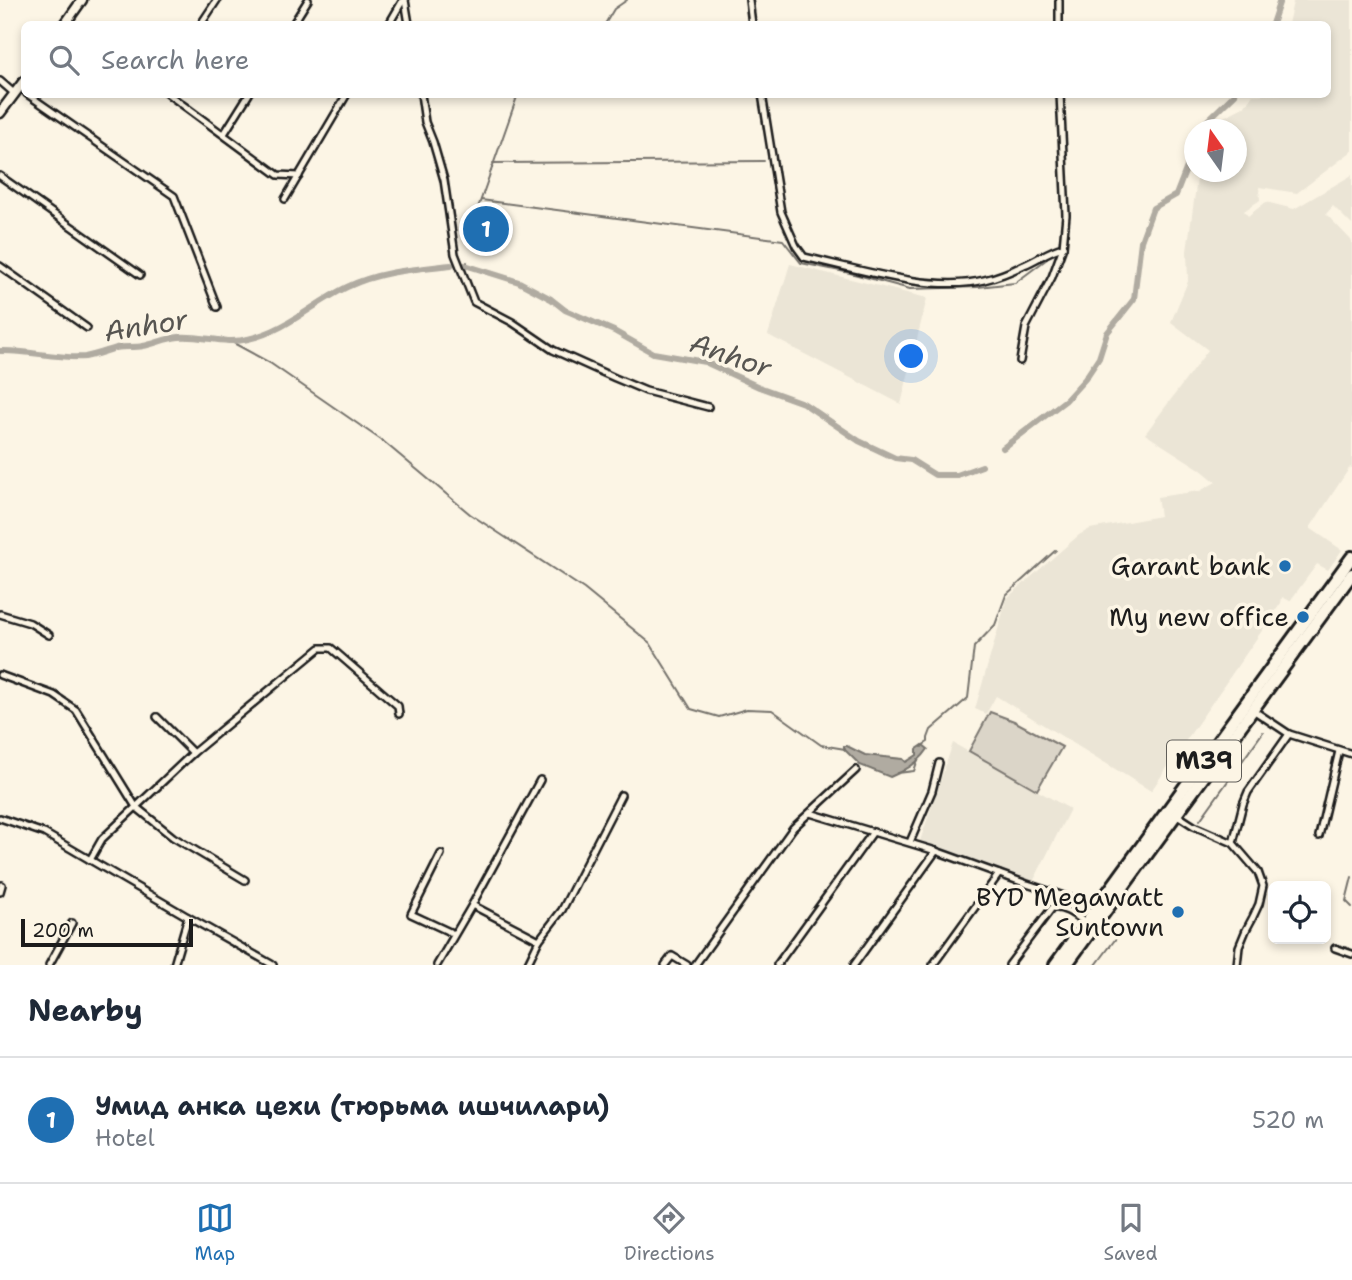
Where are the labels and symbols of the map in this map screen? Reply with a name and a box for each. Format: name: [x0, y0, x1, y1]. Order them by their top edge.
north arrow: [1184, 119, 1247, 182]
pin: 1: [463, 203, 509, 255]
water label: Anhor: [101, 300, 191, 350]
water label: Anhor: [685, 323, 778, 387]
your location: [894, 339, 928, 373]
place label: Garant bank: [1111, 548, 1271, 583]
marker: Garant bank: [1277, 558, 1293, 574]
place label: My new office: [1109, 599, 1289, 634]
marker: My new office: [1295, 609, 1311, 625]
road number: M39: [1167, 740, 1241, 782]
place label: BYD Megawatt Suntown: [976, 879, 1164, 944]
marker: BYD Megawatt Suntown: [1170, 904, 1186, 920]
scale bar: [21, 916, 192, 948]

